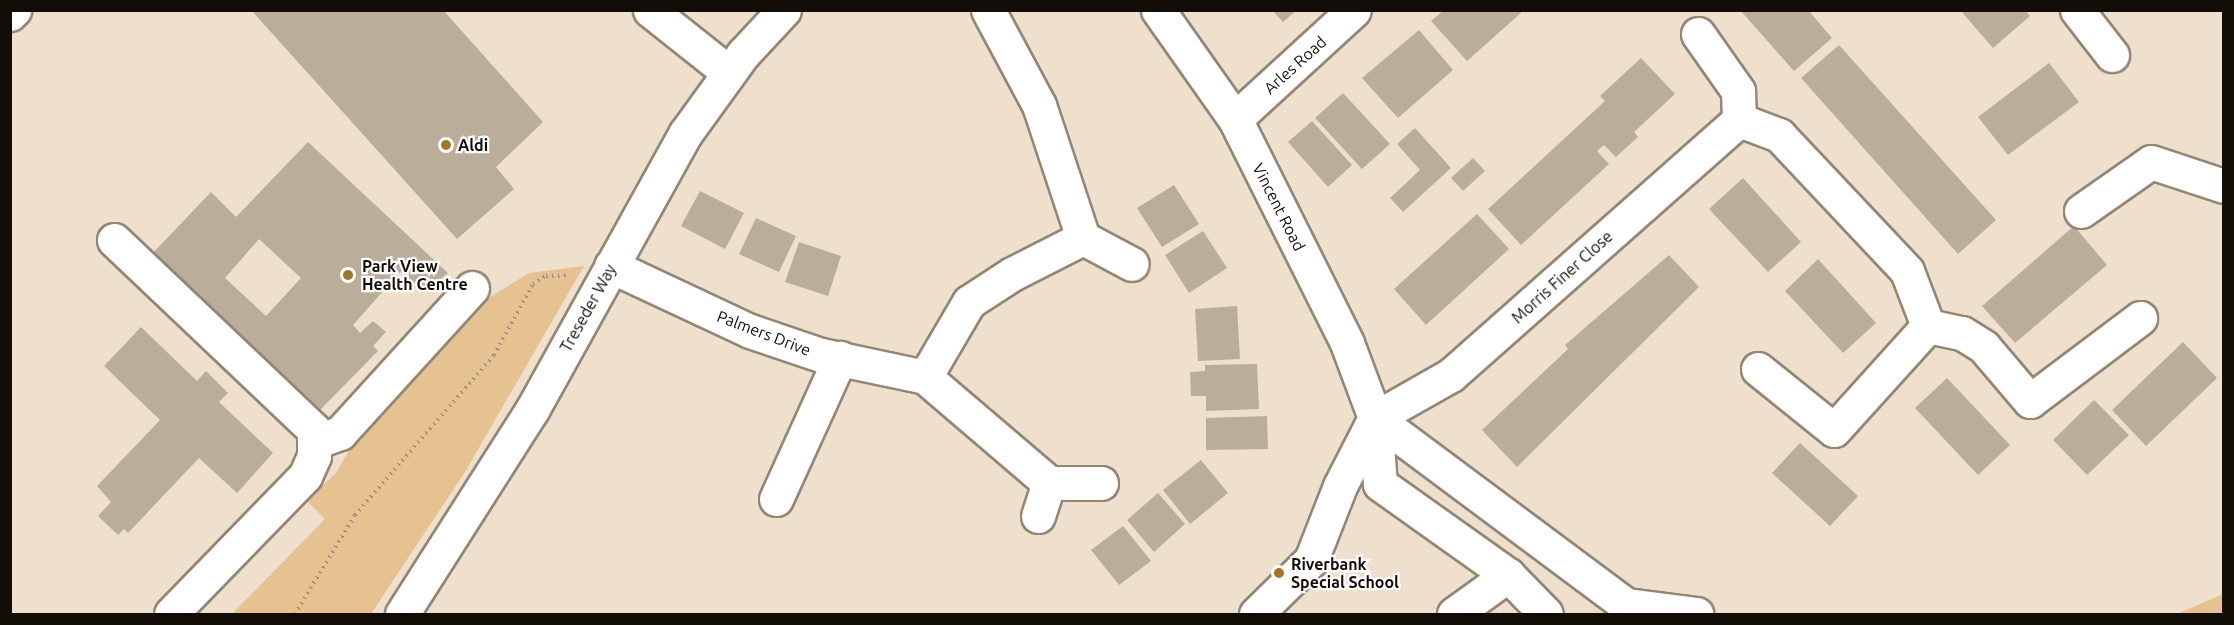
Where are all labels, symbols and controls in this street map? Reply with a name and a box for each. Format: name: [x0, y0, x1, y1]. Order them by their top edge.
street label: Arles Road: [1260, 32, 1330, 98]
place label: Aldi: [458, 135, 488, 155]
marker: Aldi: [439, 138, 453, 152]
street label: Vincent Road: [1249, 160, 1309, 254]
street label: Morris Finer Close: [1508, 227, 1616, 327]
place label: Park View Health Centre: [362, 256, 468, 294]
street label: Treseder Way: [556, 261, 620, 355]
marker: Park View Health Centre: [339, 266, 357, 284]
street label: Palmers Drive: [714, 306, 814, 360]
place label: Riverbank Special School: [1291, 554, 1399, 592]
marker: Riverbank Special School: [1272, 566, 1286, 580]

